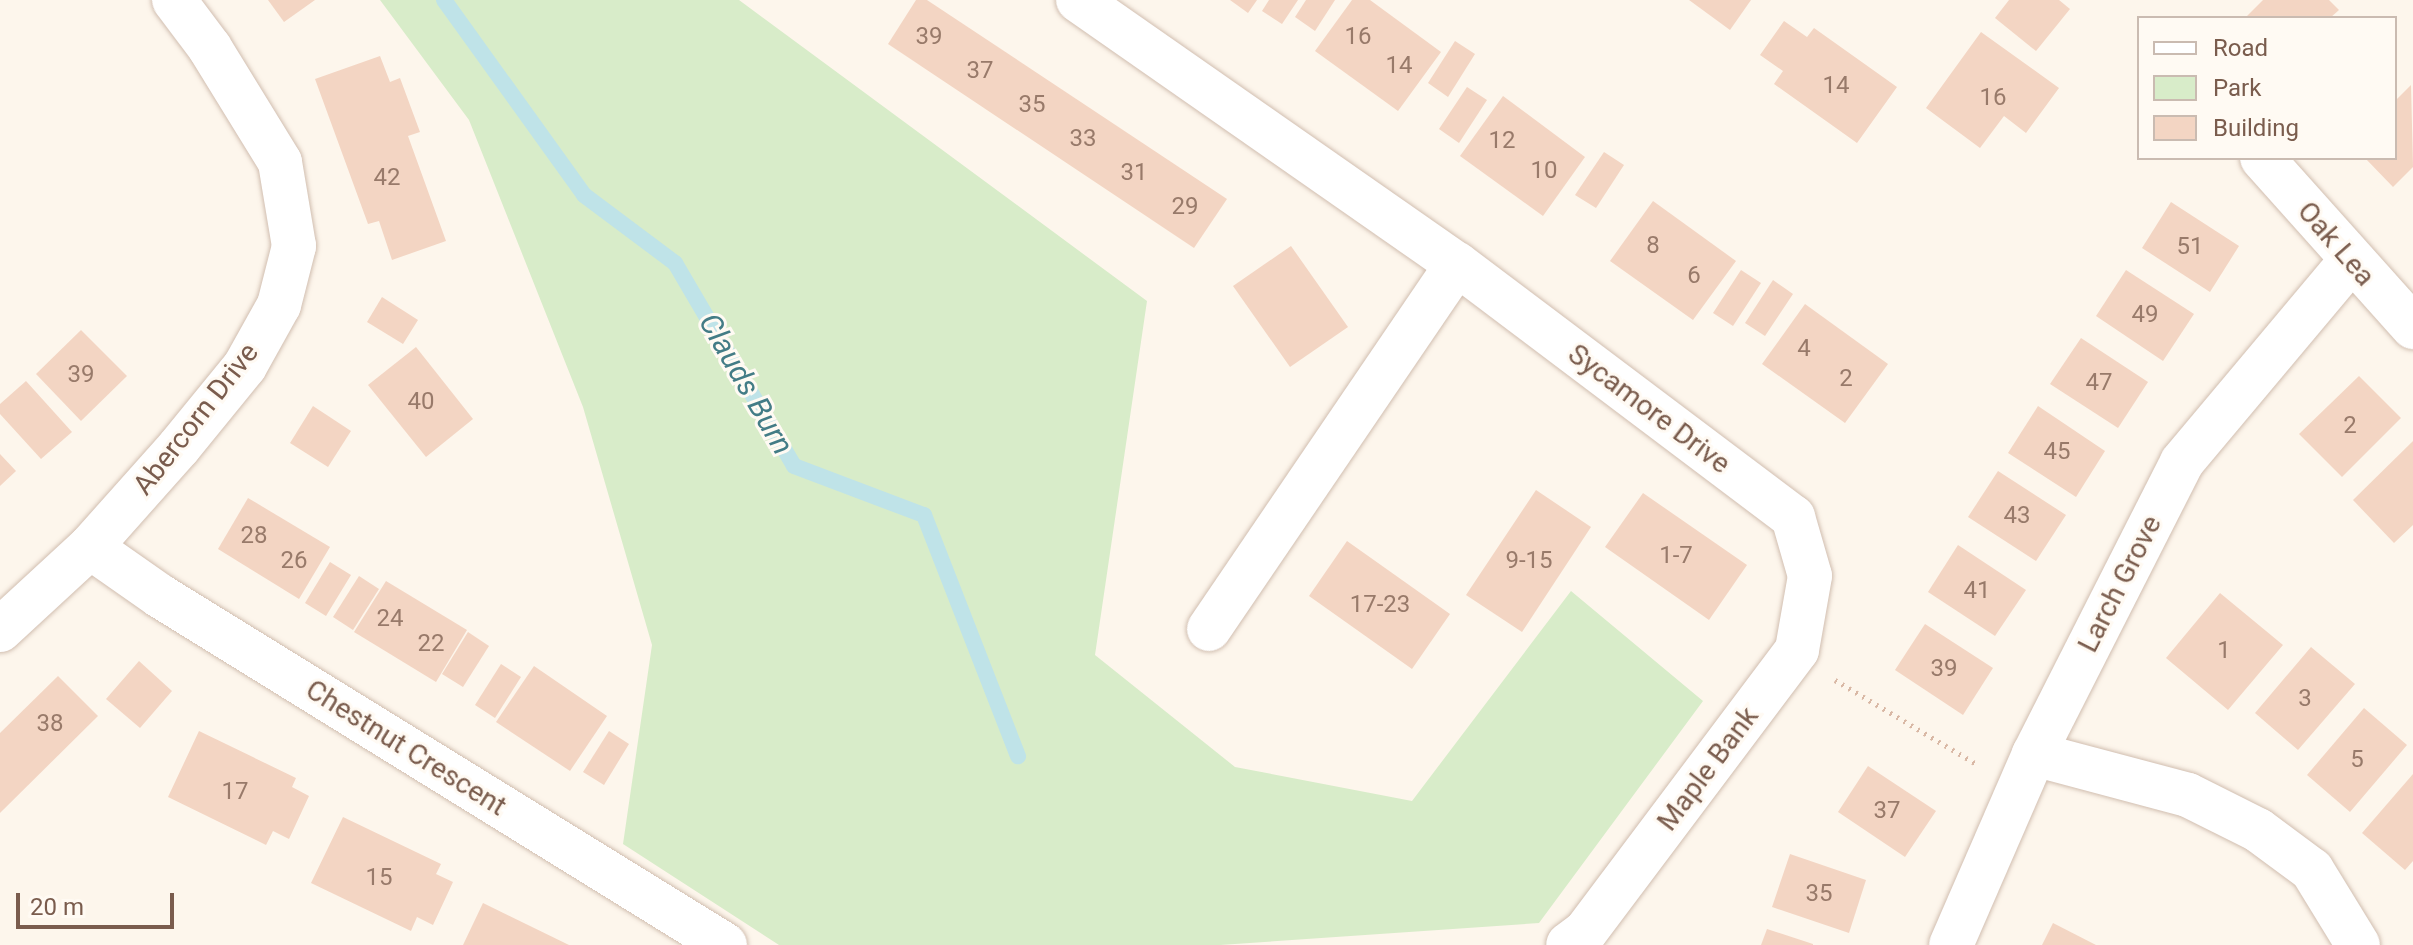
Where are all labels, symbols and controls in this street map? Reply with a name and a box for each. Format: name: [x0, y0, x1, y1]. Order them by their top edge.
legend: [2137, 16, 2397, 160]
house number: 39: [916, 23, 942, 51]
house number: 16: [1345, 23, 1371, 51]
text: Road: [2213, 34, 2268, 62]
house number: 14: [1386, 52, 1412, 80]
house number: 37: [967, 57, 993, 85]
house number: 14: [1823, 72, 1849, 100]
text: Park: [2213, 74, 2261, 102]
house number: 16: [1980, 84, 2006, 112]
house number: 35: [1019, 91, 1045, 119]
text: Building: [2213, 114, 2299, 142]
house number: 33: [1070, 125, 1096, 153]
house number: 12: [1489, 127, 1515, 155]
house number: 10: [1531, 157, 1557, 185]
house number: 31: [1121, 159, 1147, 187]
house number: 42: [374, 164, 400, 192]
house number: 29: [1172, 193, 1198, 221]
street label: Oak Lea: [2290, 195, 2382, 293]
house number: 8: [1646, 232, 1660, 260]
house number: 51: [2177, 233, 2203, 261]
house number: 6: [1687, 262, 1701, 290]
house number: 49: [2132, 301, 2158, 329]
water label: Clauds Burn: [691, 307, 801, 461]
house number: 4: [1797, 335, 1811, 363]
street label: Abercorn Drive: [126, 336, 266, 502]
street label: Sycamore Drive: [1561, 337, 1737, 481]
house number: 39: [68, 361, 94, 389]
house number: 2: [1839, 365, 1853, 393]
house number: 47: [2086, 369, 2112, 397]
house number: 40: [408, 388, 434, 416]
house number: 2: [2343, 412, 2357, 440]
house number: 45: [2044, 438, 2070, 466]
house number: 43: [2004, 502, 2030, 530]
street label: Larch Grove: [2071, 510, 2169, 658]
house number: 28: [241, 522, 267, 550]
house number: 1-7: [1659, 542, 1693, 570]
house number: 26: [281, 547, 307, 575]
house number: 9-15: [1505, 547, 1553, 575]
house number: 41: [1964, 577, 1990, 605]
house number: 17-23: [1350, 591, 1410, 619]
house number: 24: [377, 605, 403, 633]
house number: 22: [418, 630, 444, 658]
house number: 1: [2217, 637, 2231, 665]
house number: 39: [1931, 655, 1957, 683]
street label: Chestnut Crescent: [300, 673, 512, 823]
house number: 3: [2298, 685, 2312, 713]
street label: Maple Bank: [1651, 700, 1765, 838]
house number: 38: [37, 710, 63, 738]
house number: 5: [2350, 746, 2364, 774]
house number: 17: [222, 778, 248, 806]
house number: 37: [1874, 797, 1900, 825]
house number: 15: [366, 864, 392, 892]
scale bar: [20, 877, 178, 927]
house number: 35: [1806, 880, 1832, 908]
text: 20 m: [30, 893, 84, 921]

